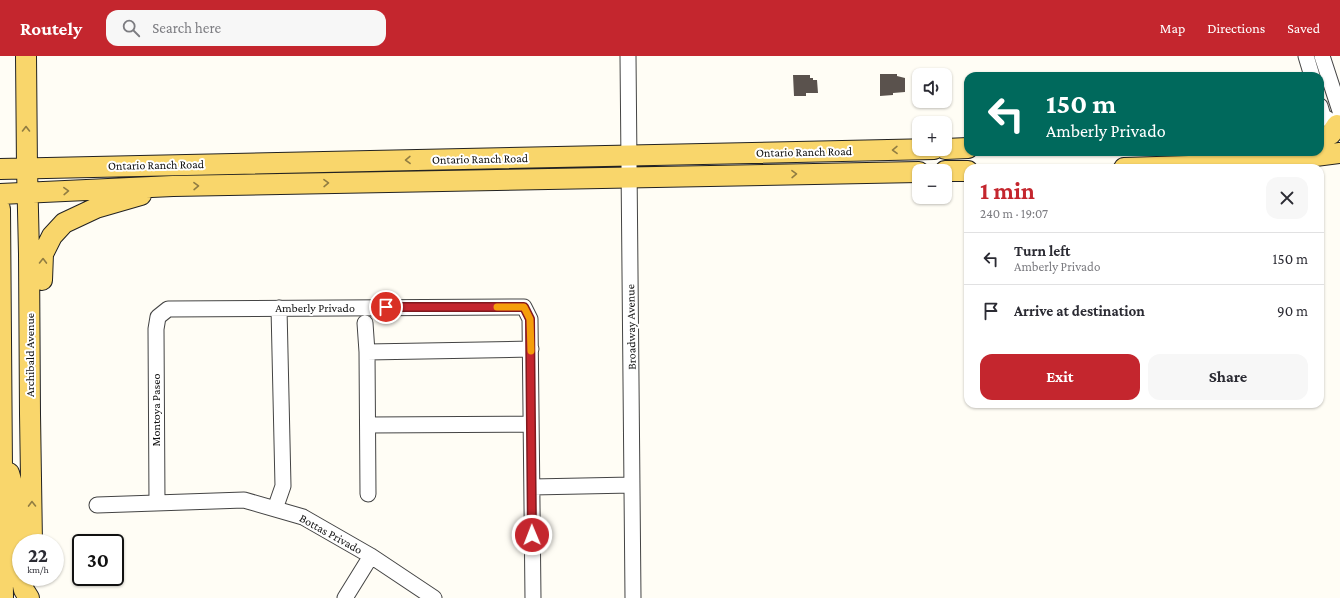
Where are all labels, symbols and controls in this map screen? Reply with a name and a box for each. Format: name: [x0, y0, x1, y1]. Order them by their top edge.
search box: [106, 10, 386, 46]
icon: search: [120, 17, 142, 39]
text: Routely: [20, 18, 82, 39]
text: Search here: [152, 20, 221, 36]
text: Map: [1160, 20, 1185, 36]
text: Directions: [1207, 20, 1265, 36]
text: Saved: [1287, 20, 1320, 36]
map controls: [912, 68, 952, 204]
button: sound: [912, 68, 952, 108]
icon: left: [980, 88, 1032, 140]
text: 150 m: [1046, 88, 1116, 119]
button: +: [912, 116, 952, 156]
text: Amberly Privado: [1046, 121, 1166, 141]
one-way arrow: [22, 126, 30, 132]
street label: Ontario Ranch Road: [756, 144, 853, 160]
one-way arrow: [892, 146, 898, 154]
street label: Ontario Ranch Road: [432, 151, 529, 167]
one-way arrow: [405, 156, 411, 164]
street label: Ontario Ranch Road: [108, 157, 205, 173]
button: −: [912, 164, 952, 204]
one-way arrow: [791, 170, 797, 178]
text: 1 min: [980, 177, 1035, 204]
button: close: [1266, 177, 1308, 219]
one-way arrow: [323, 179, 329, 187]
one-way arrow: [193, 182, 199, 190]
one-way arrow: [63, 186, 69, 195]
text: 240 m · 19:07: [980, 206, 1048, 221]
text: Turn left: [1014, 243, 1070, 259]
icon: left: [980, 248, 1002, 270]
text: 150 m: [1273, 251, 1308, 267]
one-way arrow: [39, 258, 47, 264]
text: Amberly Privado: [1014, 259, 1100, 274]
street label: Broadway Avenue: [623, 284, 639, 370]
pin: [369, 290, 403, 324]
icon: arrive: [375, 296, 397, 318]
icon: arrive: [980, 300, 1002, 322]
street label: Amberly Privado: [275, 301, 355, 315]
text: Arrive at destination: [1014, 303, 1145, 319]
text: 90 m: [1277, 303, 1308, 319]
street label: Archibald Avenue: [23, 313, 37, 397]
button: Exit: [980, 354, 1140, 400]
button: Share: [1148, 354, 1308, 400]
street label: Montoya Paseo: [149, 374, 163, 446]
one-way arrow: [27, 501, 36, 507]
street label: Bottas Privado: [297, 511, 365, 557]
position arrow: [511, 514, 553, 556]
speed limit sign: 30: [72, 534, 124, 586]
text: 22: [28, 544, 48, 566]
text: km/h: [27, 564, 49, 575]

